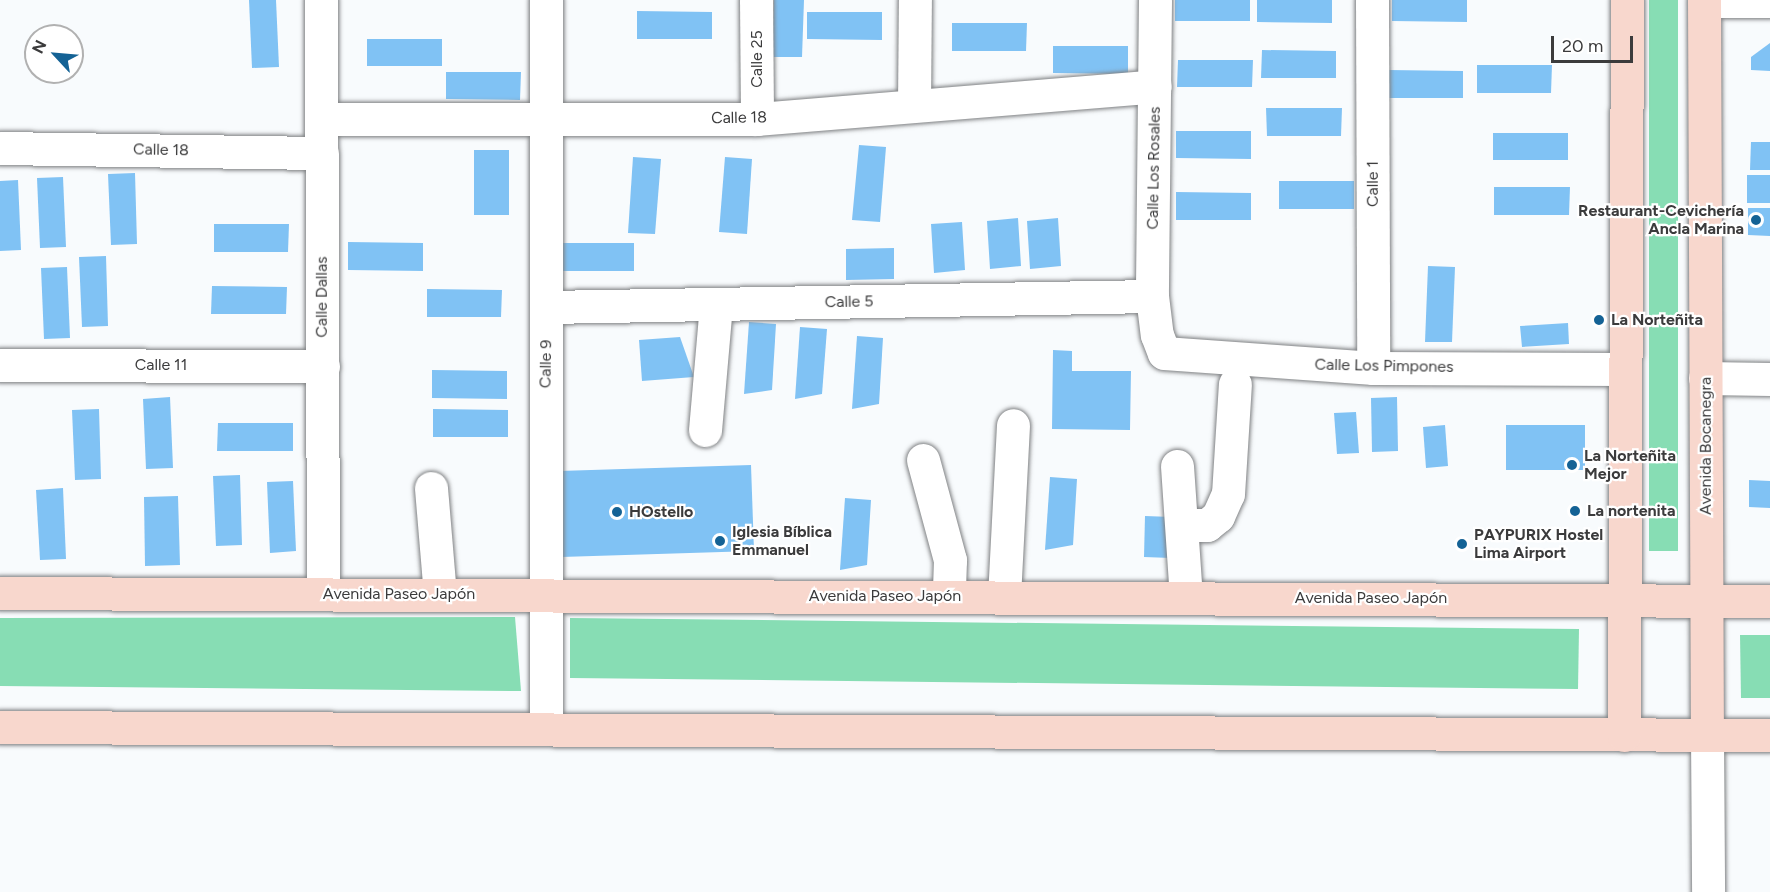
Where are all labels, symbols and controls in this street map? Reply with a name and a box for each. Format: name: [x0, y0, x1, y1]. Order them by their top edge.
north arrow: [24, 24, 84, 84]
scale bar: [1554, 24, 1636, 62]
street label: Calle 25: [747, 30, 767, 88]
text: 20 m: [1562, 35, 1603, 57]
text: N: [28, 37, 50, 56]
street label: Calle Los Rosales: [1143, 106, 1165, 230]
street label: Calle 18: [711, 108, 767, 128]
street label: Calle 18: [133, 140, 189, 160]
street label: Calle 1: [1363, 161, 1383, 207]
place label: Restaurant-Cevichería Ancla Marina: [1578, 201, 1744, 239]
marker: Restaurant-Cevichería Ancla Marina: [1749, 213, 1763, 227]
street label: Calle Dallas: [312, 256, 332, 338]
street label: Calle 5: [825, 292, 873, 312]
place label: La Norteñita: [1611, 310, 1703, 330]
marker: La Norteñita: [1592, 313, 1606, 327]
street label: Calle 9: [536, 340, 556, 388]
street label: Calle 11: [135, 355, 187, 375]
street label: Calle Los Pimpones: [1314, 355, 1454, 377]
street label: Avenida Bocanegra: [1696, 377, 1716, 515]
place label: La Norteñita Mejor: [1584, 446, 1676, 484]
marker: La Norteñita Mejor: [1565, 458, 1579, 472]
place label: La nortenita: [1587, 501, 1676, 521]
place label: HOstello: [629, 502, 693, 522]
marker: La nortenita: [1568, 504, 1582, 518]
marker: HOstello: [610, 505, 624, 519]
place label: Iglesia Bíblica Emmanuel: [732, 522, 832, 560]
place label: PAYPURIX Hostel Lima Airport: [1474, 525, 1603, 563]
marker: Iglesia Bíblica Emmanuel: [713, 534, 727, 548]
marker: PAYPURIX Hostel Lima Airport: [1455, 537, 1469, 551]
street label: Avenida Paseo Japón: [323, 584, 475, 604]
street label: Avenida Paseo Japón: [809, 586, 961, 606]
street label: Avenida Paseo Japón: [1295, 588, 1447, 608]

